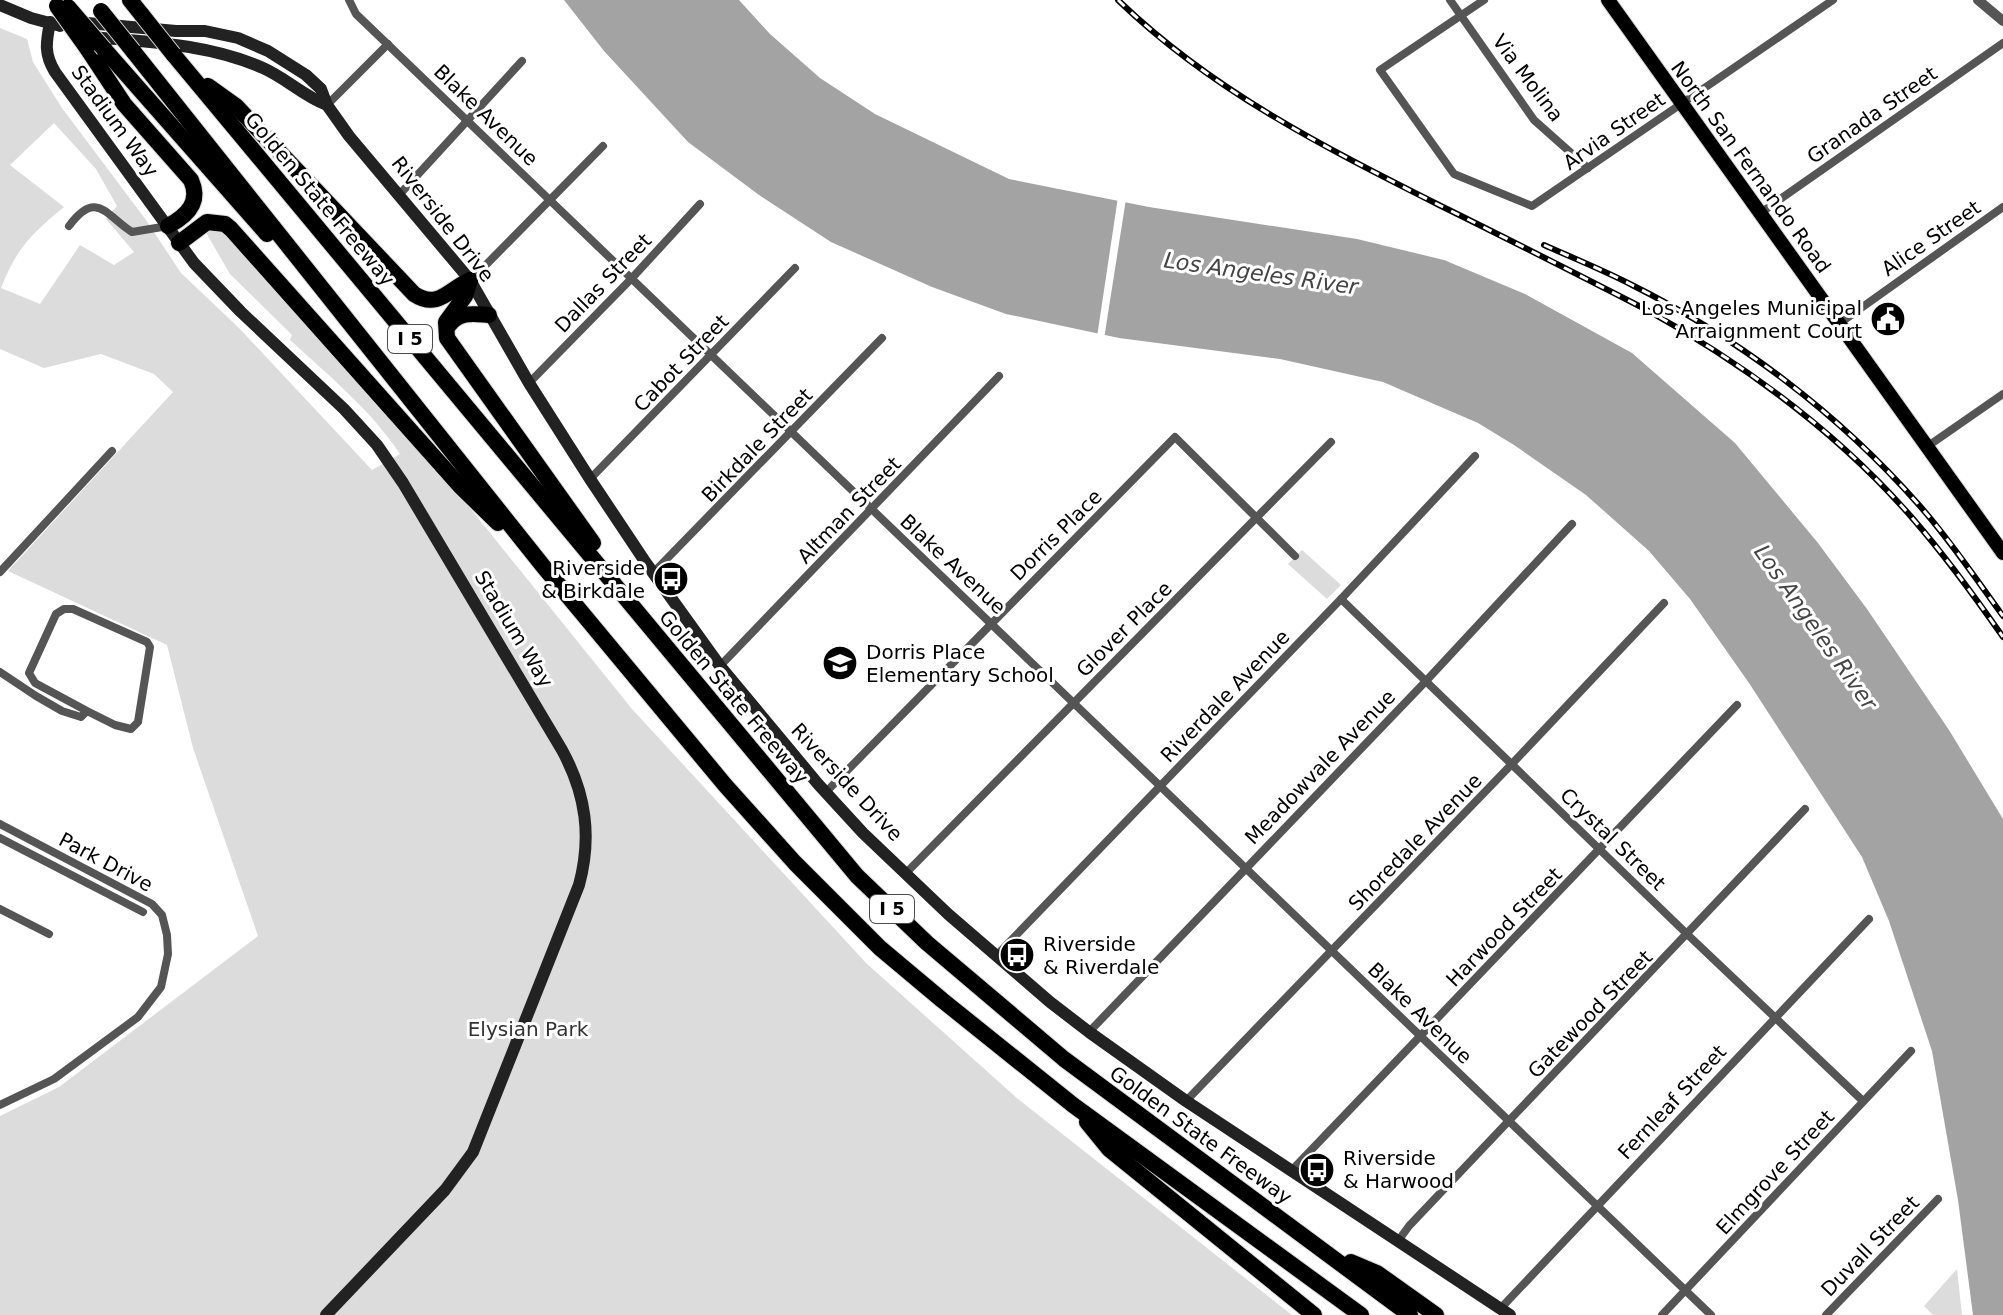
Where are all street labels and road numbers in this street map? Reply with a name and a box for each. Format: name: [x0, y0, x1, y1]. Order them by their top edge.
street label: Via Molina: [1487, 30, 1569, 126]
street label: North San Fernando Road: [1666, 56, 1836, 278]
street label: Blake Avenue: [429, 59, 543, 171]
street label: Stadium Way: [66, 60, 164, 182]
street label: Granada Street: [1802, 61, 1942, 169]
street label: Arvia Street: [1559, 87, 1670, 175]
street label: Golden State Freeway: [240, 107, 400, 291]
street label: Riverside Drive: [387, 152, 499, 286]
street label: Alice Street: [1877, 195, 1985, 281]
street label: Dallas Street: [550, 228, 656, 338]
street label: Cabot Street: [629, 309, 734, 417]
road number: I 5: [388, 325, 432, 353]
street label: Birkdale Street: [697, 383, 817, 507]
street label: Altman Street: [792, 452, 906, 568]
street label: Dorris Place: [1005, 484, 1107, 586]
street label: Blake Avenue: [895, 509, 1011, 619]
street label: Stadium Way: [470, 566, 558, 692]
street label: Glover Place: [1071, 576, 1177, 682]
street label: Golden State Freeway: [654, 605, 814, 789]
street label: Riverdale Avenue: [1156, 625, 1294, 767]
street label: Meadowvale Avenue: [1240, 685, 1400, 849]
street label: Riverside Drive: [786, 718, 908, 846]
street label: Shoredale Avenue: [1343, 769, 1487, 915]
street label: Crystal Street: [1555, 783, 1671, 895]
street label: Park Drive: [55, 827, 157, 897]
street label: Harwood Street: [1441, 862, 1567, 992]
road number: I 5: [870, 895, 914, 923]
street label: Gatewood Street: [1523, 945, 1657, 1083]
street label: Blake Avenue: [1363, 957, 1477, 1069]
street label: Fernleaf Street: [1613, 1040, 1731, 1164]
street label: Golden State Freeway: [1105, 1061, 1297, 1209]
street label: Elmgrove Street: [1711, 1105, 1839, 1239]
street label: Duvall Street: [1816, 1191, 1924, 1301]

